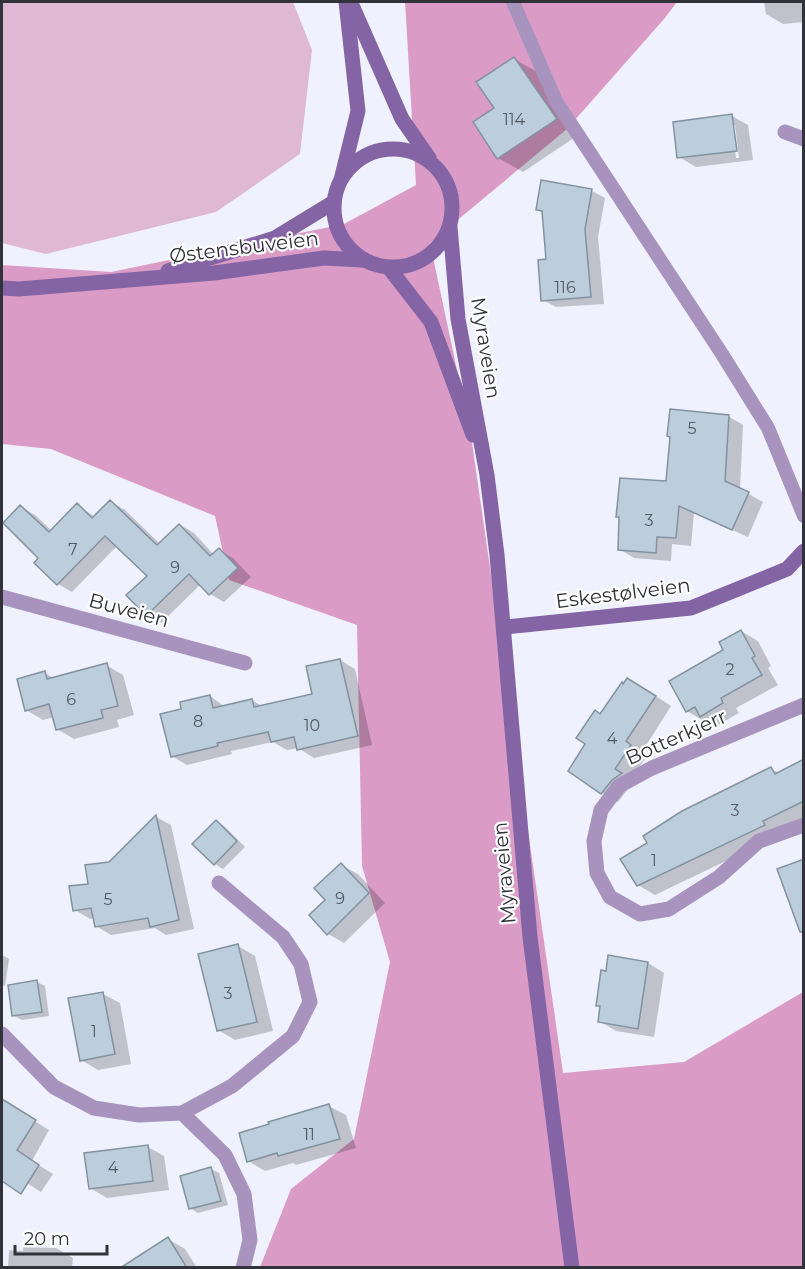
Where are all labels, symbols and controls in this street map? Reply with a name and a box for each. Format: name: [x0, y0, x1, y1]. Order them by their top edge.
house number: 114: [503, 110, 525, 129]
street label: Østensbuveien: [168, 226, 320, 268]
house number: 116: [554, 278, 576, 297]
street label: Myraveien: [466, 296, 506, 400]
house number: 5: [687, 419, 697, 438]
house number: 3: [644, 511, 654, 530]
house number: 7: [68, 540, 78, 559]
house number: 9: [170, 558, 180, 577]
street label: Eskestølveien: [554, 573, 692, 613]
street label: Buveien: [86, 588, 172, 632]
house number: 2: [725, 660, 735, 679]
house number: 6: [66, 690, 76, 709]
street label: Botterkjerr: [622, 704, 730, 770]
house number: 8: [193, 712, 203, 731]
house number: 10: [304, 716, 320, 735]
house number: 4: [607, 729, 618, 748]
house number: 3: [730, 801, 740, 820]
street label: Myraveien: [488, 821, 520, 925]
house number: 1: [651, 851, 657, 870]
house number: 9: [335, 889, 345, 908]
house number: 5: [103, 890, 113, 909]
house number: 3: [223, 984, 233, 1003]
house number: 1: [91, 1022, 97, 1041]
house number: 11: [303, 1125, 315, 1144]
house number: 4: [108, 1158, 119, 1177]
scale bar: [15, 1218, 106, 1256]
text: 20 m: [24, 1228, 70, 1250]

